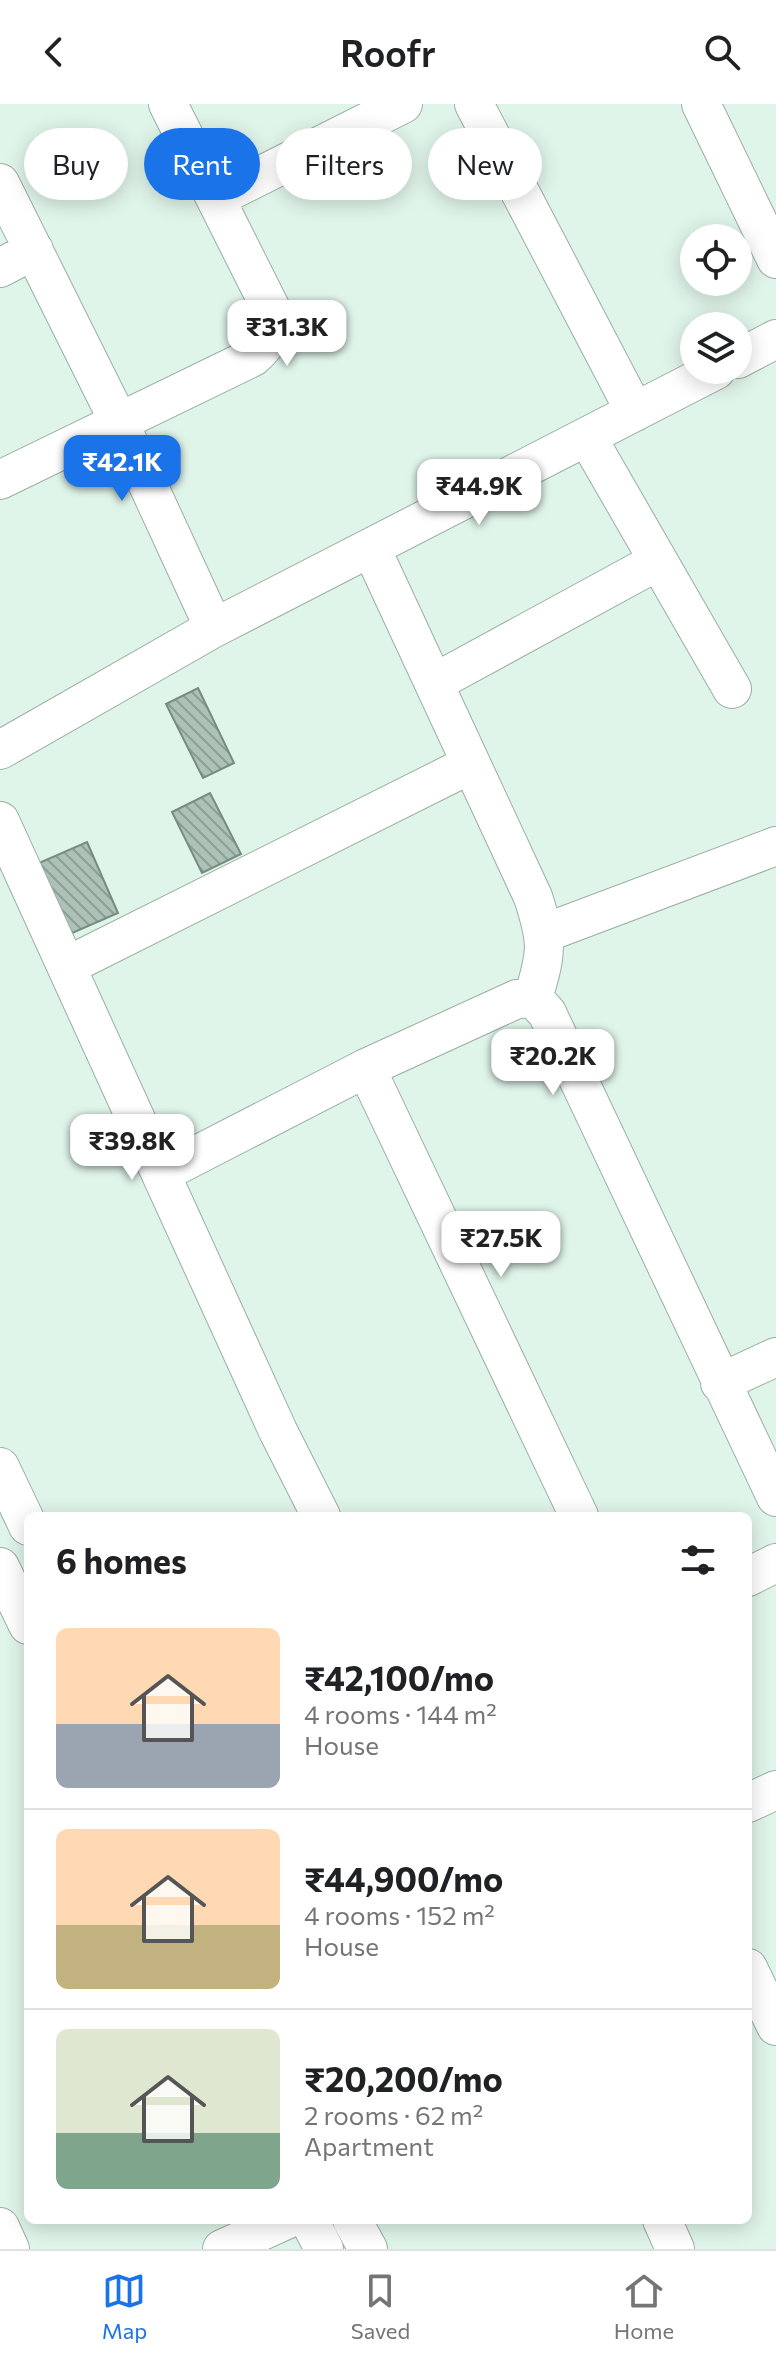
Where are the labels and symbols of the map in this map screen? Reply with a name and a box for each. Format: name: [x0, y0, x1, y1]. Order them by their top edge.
pin: ₹31.3K: [222, 300, 352, 368]
pin: ₹42.1K: [57, 435, 187, 503]
pin: ₹44.9K: [414, 459, 544, 527]
pin: ₹20.2K: [488, 1029, 618, 1097]
pin: ₹39.8K: [67, 1114, 197, 1182]
pin: ₹27.5K: [436, 1211, 566, 1279]

